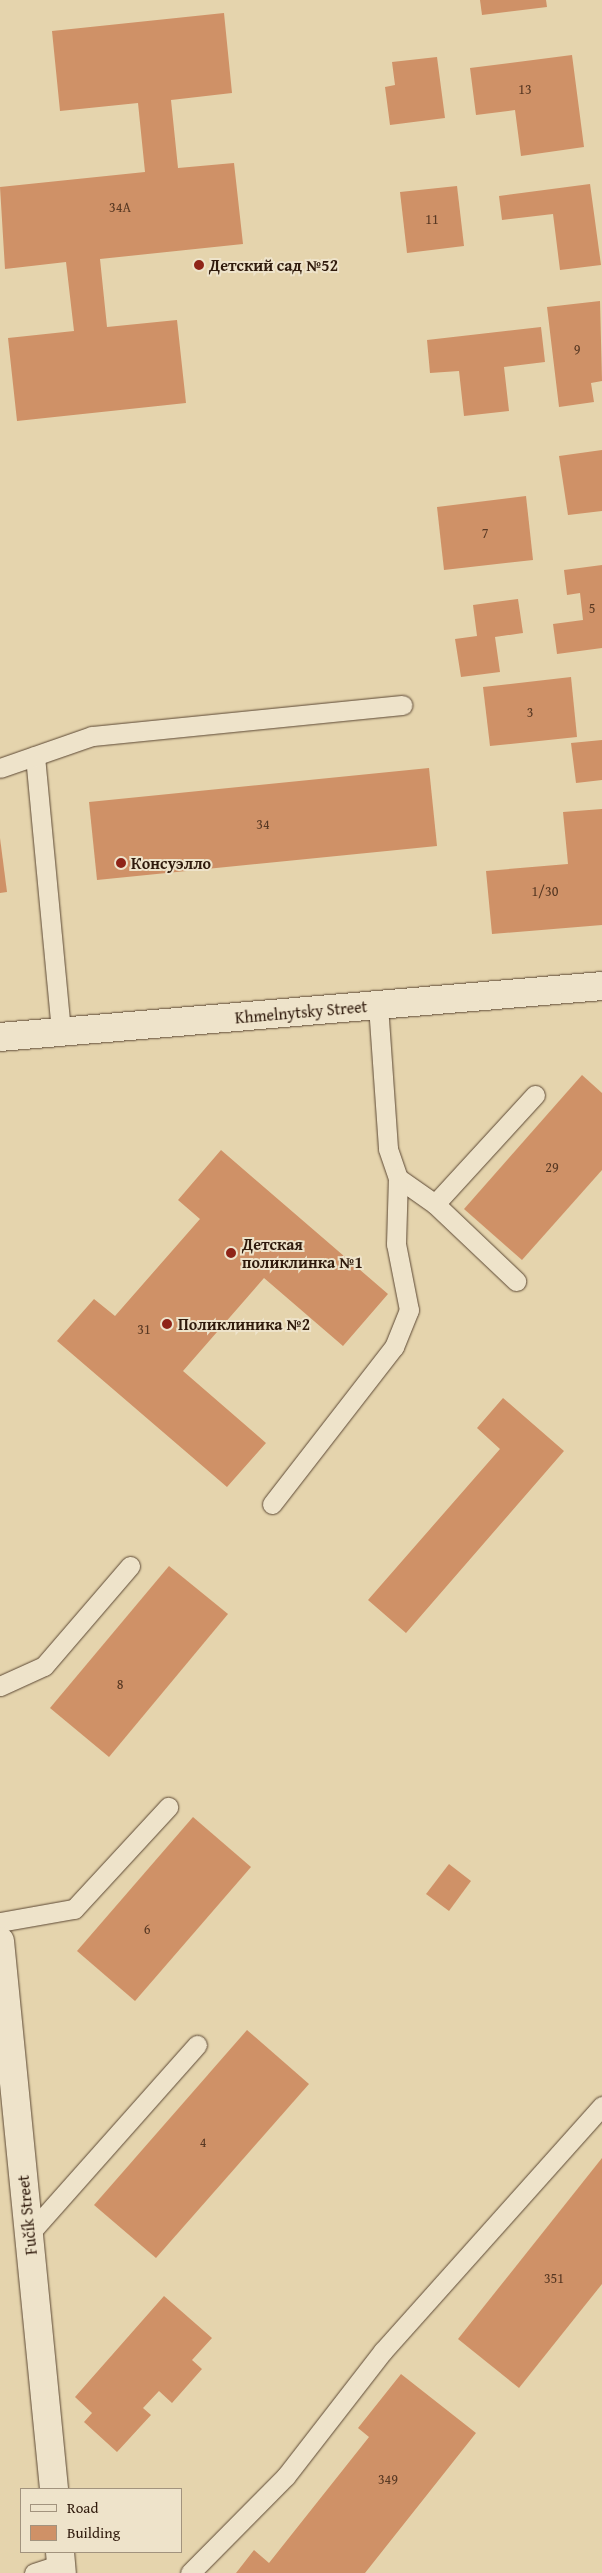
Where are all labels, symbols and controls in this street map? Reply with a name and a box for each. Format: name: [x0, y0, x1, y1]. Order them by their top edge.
house number: 13: [518, 81, 532, 97]
house number: 34А: [109, 199, 131, 215]
house number: 11: [425, 211, 439, 227]
place label: Детский сад №52: [209, 255, 338, 275]
marker: Детский сад №52: [193, 259, 205, 271]
house number: 9: [574, 341, 580, 357]
house number: 7: [482, 525, 488, 541]
house number: 5: [589, 600, 595, 616]
house number: 3: [527, 704, 533, 720]
house number: 34: [256, 816, 270, 832]
place label: Консуэлло: [131, 853, 211, 873]
marker: Консуэлло: [115, 857, 127, 869]
house number: 1/30: [532, 883, 558, 899]
street label: Khmelnytsky Street: [234, 997, 368, 1027]
house number: 29: [545, 1159, 559, 1175]
place label: Детская поликлинка №1: [242, 1234, 363, 1272]
marker: Детская поликлинка №1: [224, 1246, 238, 1260]
place label: Поликлиника №2: [178, 1314, 310, 1334]
marker: Поликлиника №2: [160, 1317, 174, 1331]
house number: 31: [137, 1321, 151, 1337]
house number: 8: [117, 1676, 123, 1692]
house number: 6: [144, 1921, 150, 1937]
house number: 4: [200, 2134, 206, 2150]
street label: Fučík Street: [13, 2174, 41, 2256]
house number: 351: [544, 2270, 564, 2286]
house number: 349: [378, 2471, 398, 2487]
legend: [20, 2488, 182, 2553]
text: Road: [67, 2497, 98, 2518]
text: Building: [67, 2522, 120, 2543]

